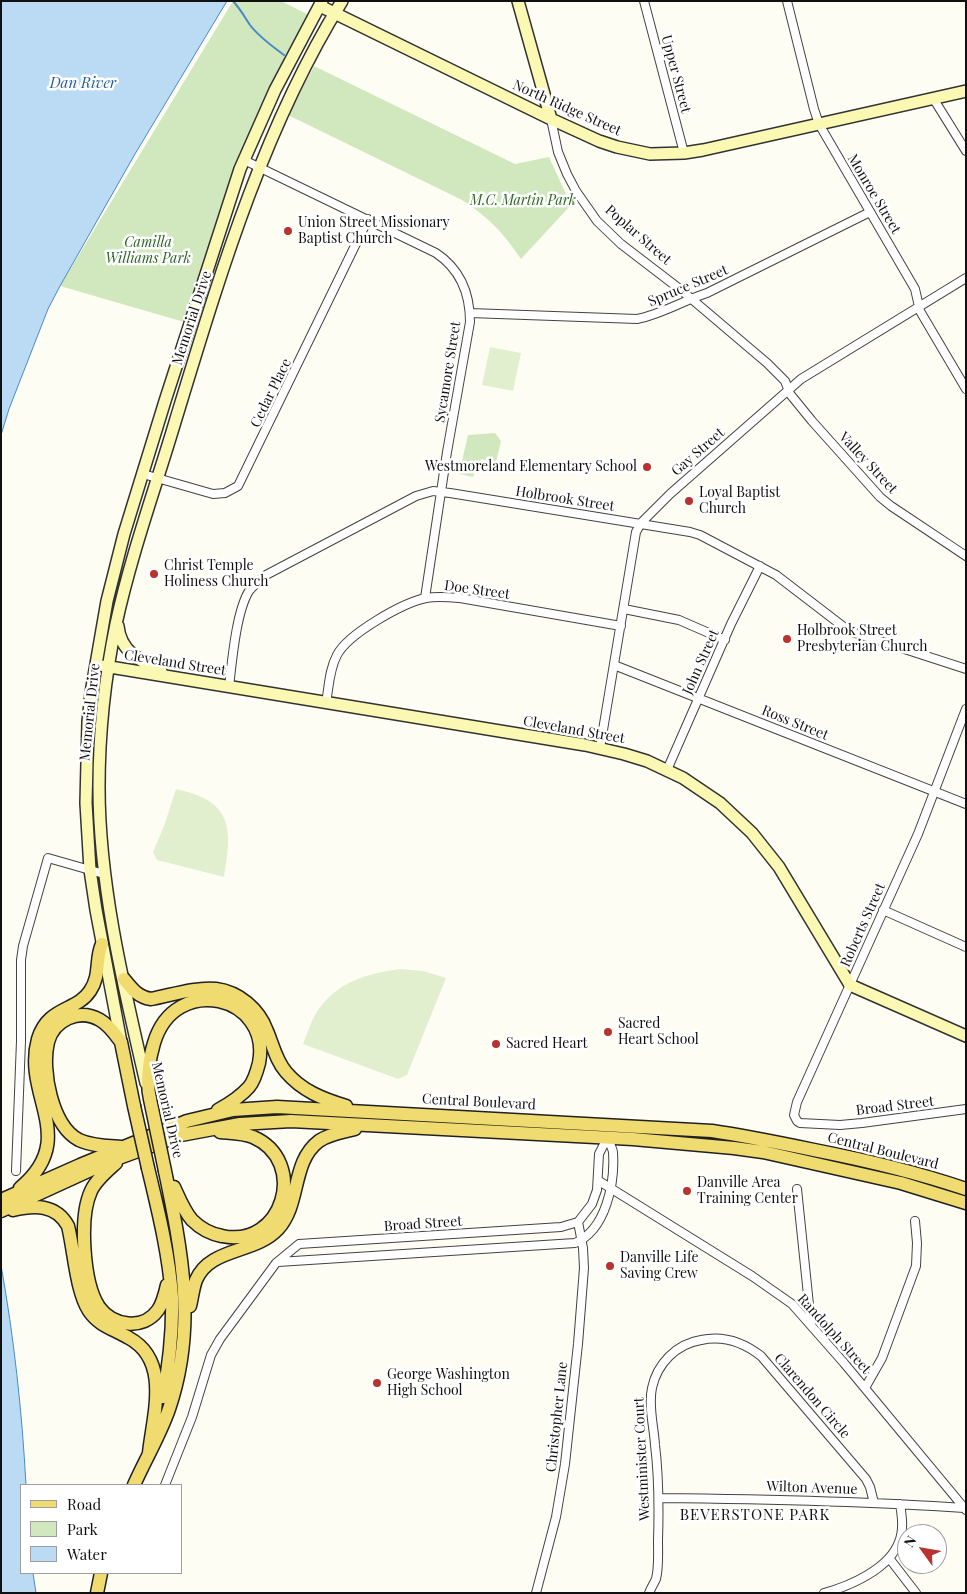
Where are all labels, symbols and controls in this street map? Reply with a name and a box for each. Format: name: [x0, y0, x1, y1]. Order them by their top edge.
street label: Upper Street: [658, 33, 694, 115]
water label: Dan River: [50, 74, 116, 92]
street label: North Ridge Street: [510, 77, 624, 139]
street label: Monroe Street: [844, 151, 904, 237]
park label: M.C. Martin Park: [470, 193, 576, 209]
street label: Poplar Street: [601, 202, 675, 268]
place label: Union Street Missionary Baptist Church: [298, 215, 450, 248]
marker: Union Street Missionary Baptist Church: [282, 225, 294, 237]
park label: Camilla Williams Park: [105, 235, 191, 268]
street label: Spruce Street: [646, 262, 730, 310]
street label: Memorial Drive: [169, 269, 215, 367]
street label: Sycamore Street: [432, 320, 464, 424]
street label: Cedar Place: [247, 356, 295, 430]
street label: Gay Street: [668, 424, 728, 480]
street label: Valley Street: [835, 429, 901, 497]
place label: Westmoreland Elementary School: [425, 459, 637, 475]
marker: Westmoreland Elementary School: [641, 461, 653, 473]
street label: Holbrook Street: [514, 483, 616, 515]
place label: Loyal Baptist Church: [699, 485, 780, 518]
marker: Loyal Baptist Church: [683, 495, 695, 507]
place label: Christ Temple Holiness Church: [164, 558, 268, 590]
marker: Christ Temple Holiness Church: [148, 568, 160, 580]
street label: Doe Street: [443, 577, 511, 603]
place label: Holbrook Street Presbyterian Church: [797, 623, 927, 656]
street label: John Street: [679, 627, 723, 697]
marker: Holbrook Street Presbyterian Church: [781, 633, 793, 645]
street label: Cleveland Street: [123, 647, 227, 679]
street label: Memorial Drive: [77, 662, 103, 762]
street label: Ross Street: [759, 702, 831, 744]
street label: Cleveland Street: [522, 713, 626, 747]
street label: Roberts Street: [837, 880, 889, 970]
place label: Sacred Heart School: [618, 1016, 699, 1048]
marker: Sacred Heart School: [602, 1026, 614, 1038]
place label: Sacred Heart: [506, 1036, 588, 1052]
marker: Sacred Heart: [490, 1038, 502, 1050]
street label: Memorial Drive: [148, 1060, 186, 1160]
street label: Central Boulevard: [422, 1091, 536, 1113]
street label: Broad Street: [855, 1093, 935, 1119]
street label: Central Boulevard: [826, 1129, 940, 1173]
place label: Danville Area Training Center: [697, 1175, 798, 1208]
marker: Danville Area Training Center: [681, 1185, 693, 1197]
street label: Broad Street: [383, 1213, 463, 1235]
place label: Danville Life Saving Crew: [620, 1250, 698, 1282]
marker: Danville Life Saving Crew: [604, 1260, 616, 1272]
street label: Randolph Street: [794, 1291, 874, 1377]
street label: Clarendon Circle: [771, 1350, 853, 1442]
street label: Christopher Lane: [543, 1361, 571, 1473]
place label: George Washington High School: [387, 1367, 510, 1400]
marker: George Washington High School: [371, 1377, 383, 1389]
street label: Westminister Court: [630, 1397, 654, 1521]
street label: Wilton Avenue: [766, 1478, 858, 1498]
legend: [20, 1484, 182, 1574]
text: Road: [67, 1494, 101, 1514]
district label: BEVERSTONE PARK: [678, 1506, 832, 1524]
text: Park: [67, 1519, 98, 1539]
north arrow: [897, 1524, 947, 1574]
text: N: [899, 1532, 920, 1551]
text: Water: [67, 1544, 107, 1564]

